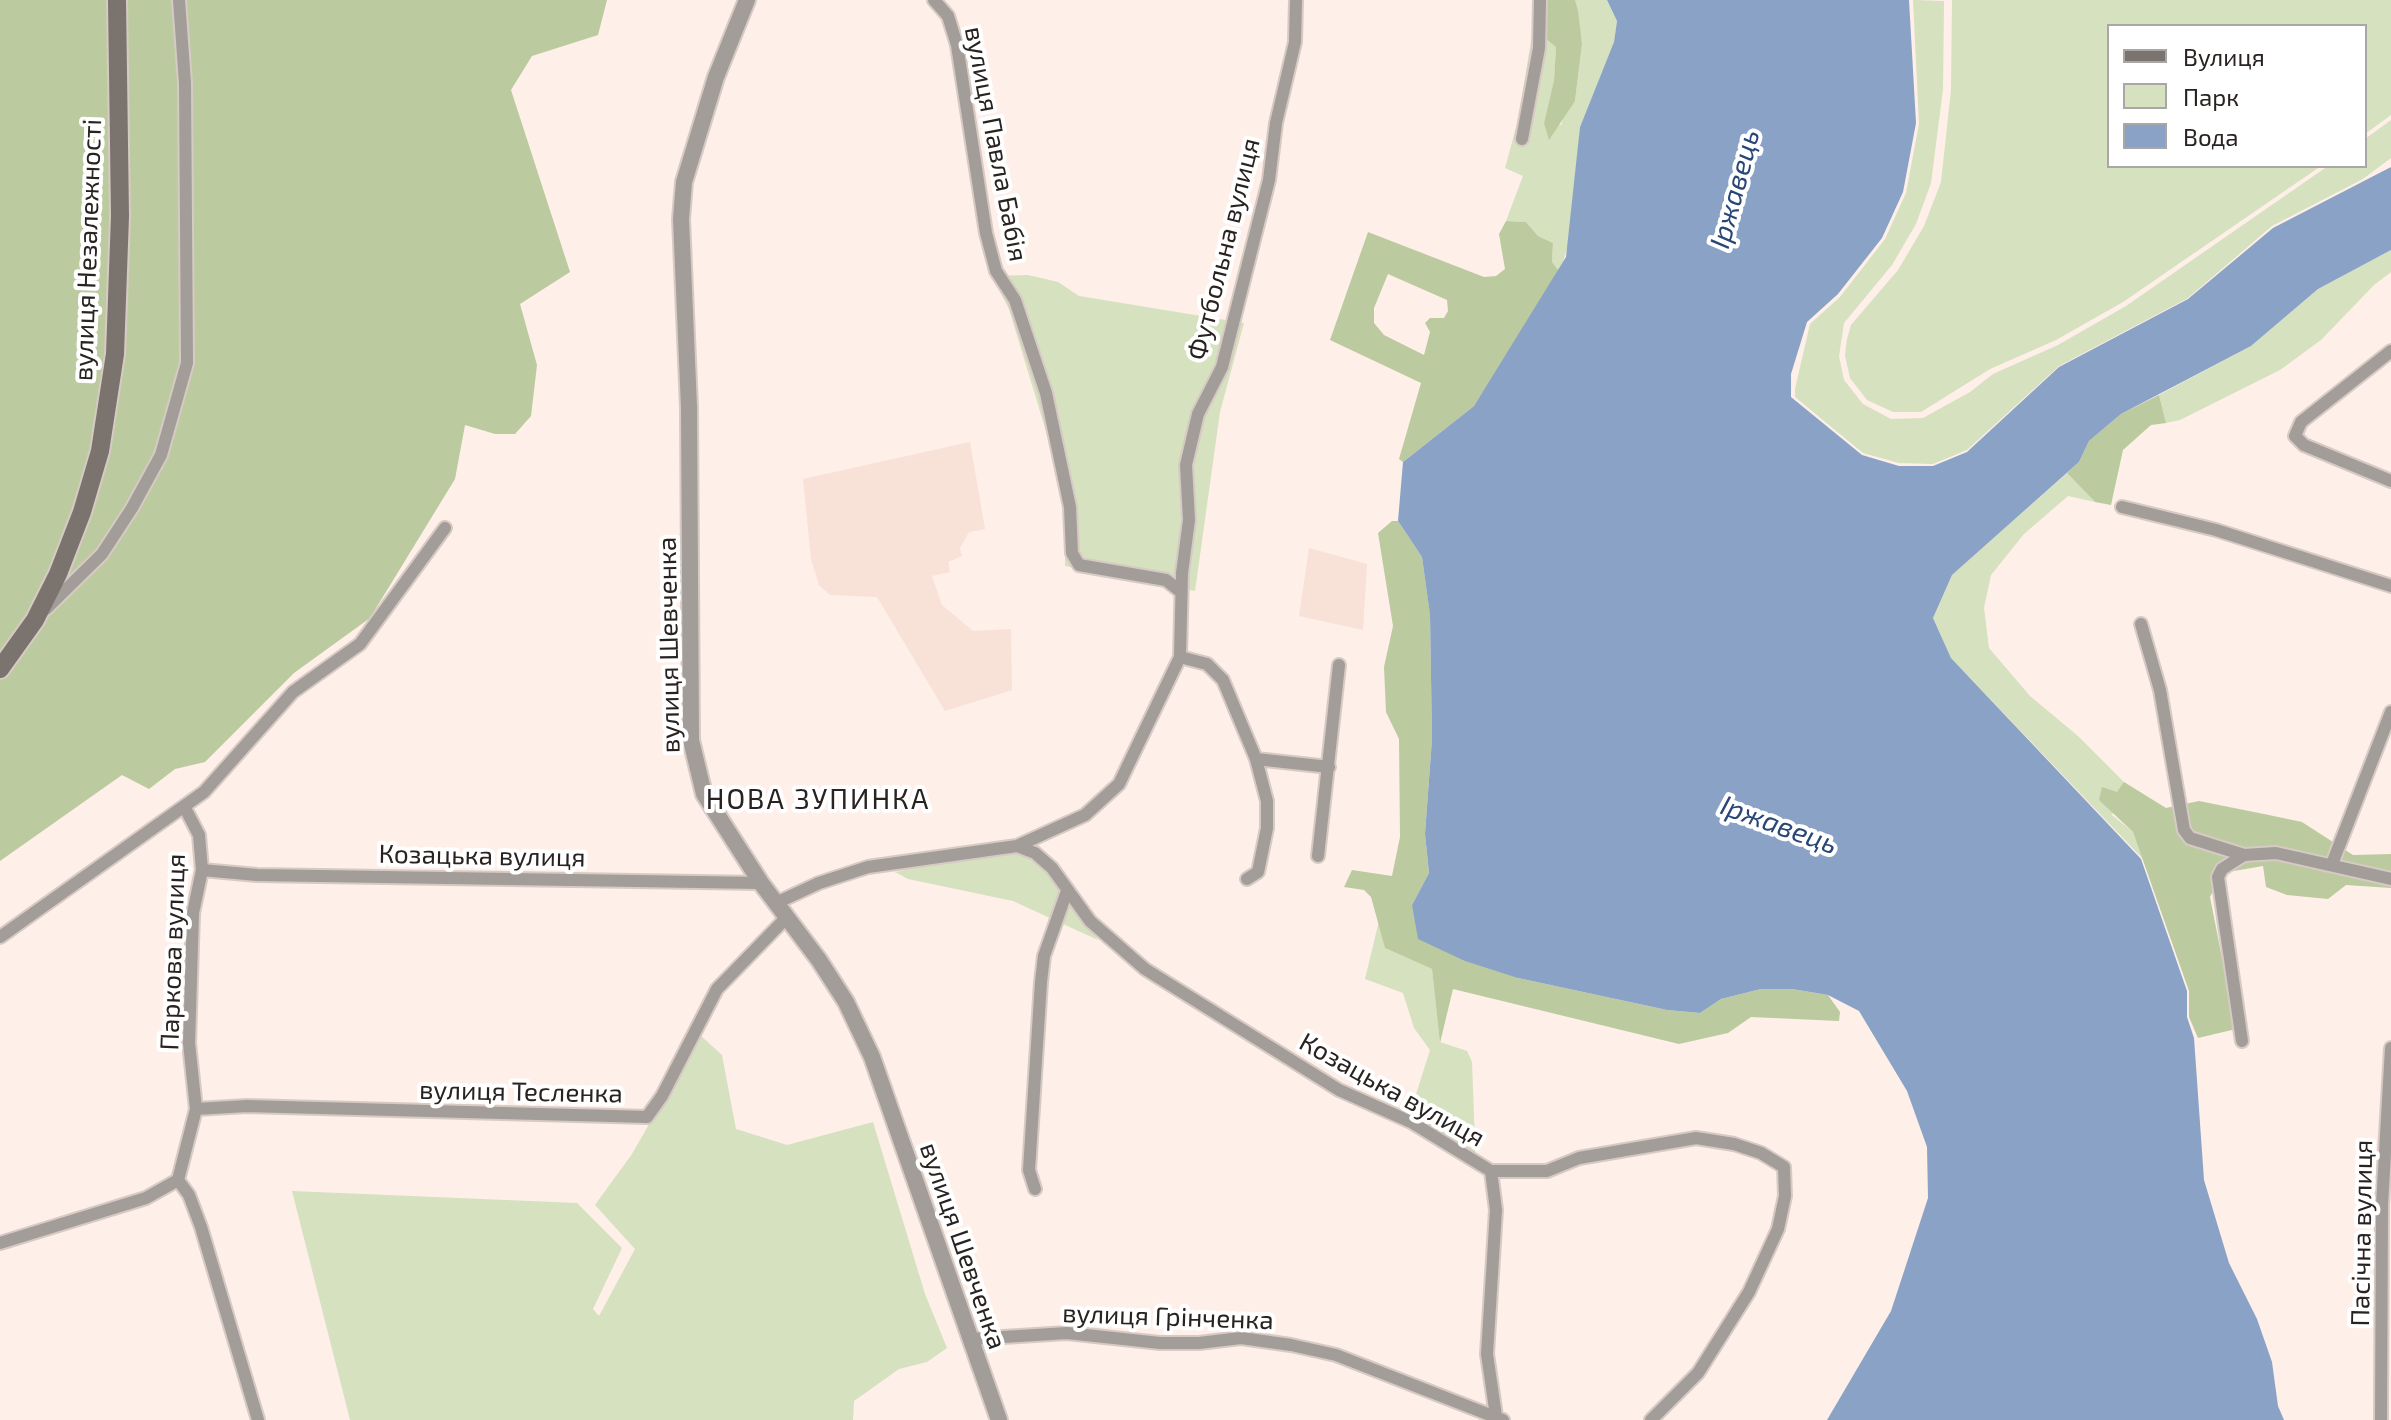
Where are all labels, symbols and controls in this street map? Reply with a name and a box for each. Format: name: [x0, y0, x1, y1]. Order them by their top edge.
street label: вулиця Павла Бабія: [958, 24, 1034, 264]
legend: [2107, 24, 2367, 168]
text: Вулиця: [2183, 42, 2265, 71]
text: Парк: [2183, 82, 2239, 111]
street label: вулиця Незалежності: [68, 118, 108, 382]
text: Вода: [2183, 122, 2239, 151]
water label: Іржавець: [1703, 126, 1767, 252]
street label: Футбольна вулиця: [1181, 135, 1267, 363]
street label: вулиця Шевченка: [652, 537, 686, 753]
district label: НОВА ЗУПИНКА: [706, 783, 930, 817]
water label: Іржавець: [1716, 788, 1842, 862]
street label: Козацька вулиця: [378, 839, 586, 873]
street label: Паркова вулиця: [154, 853, 192, 1051]
street label: Козацька вулиця: [1294, 1026, 1490, 1154]
street label: вулиця Тесленка: [419, 1075, 623, 1109]
street label: вулиця Шевченка: [913, 1139, 1013, 1353]
street label: Пасічна вулиця: [2345, 1139, 2379, 1327]
street label: вулиця Грінченка: [1062, 1298, 1274, 1336]

